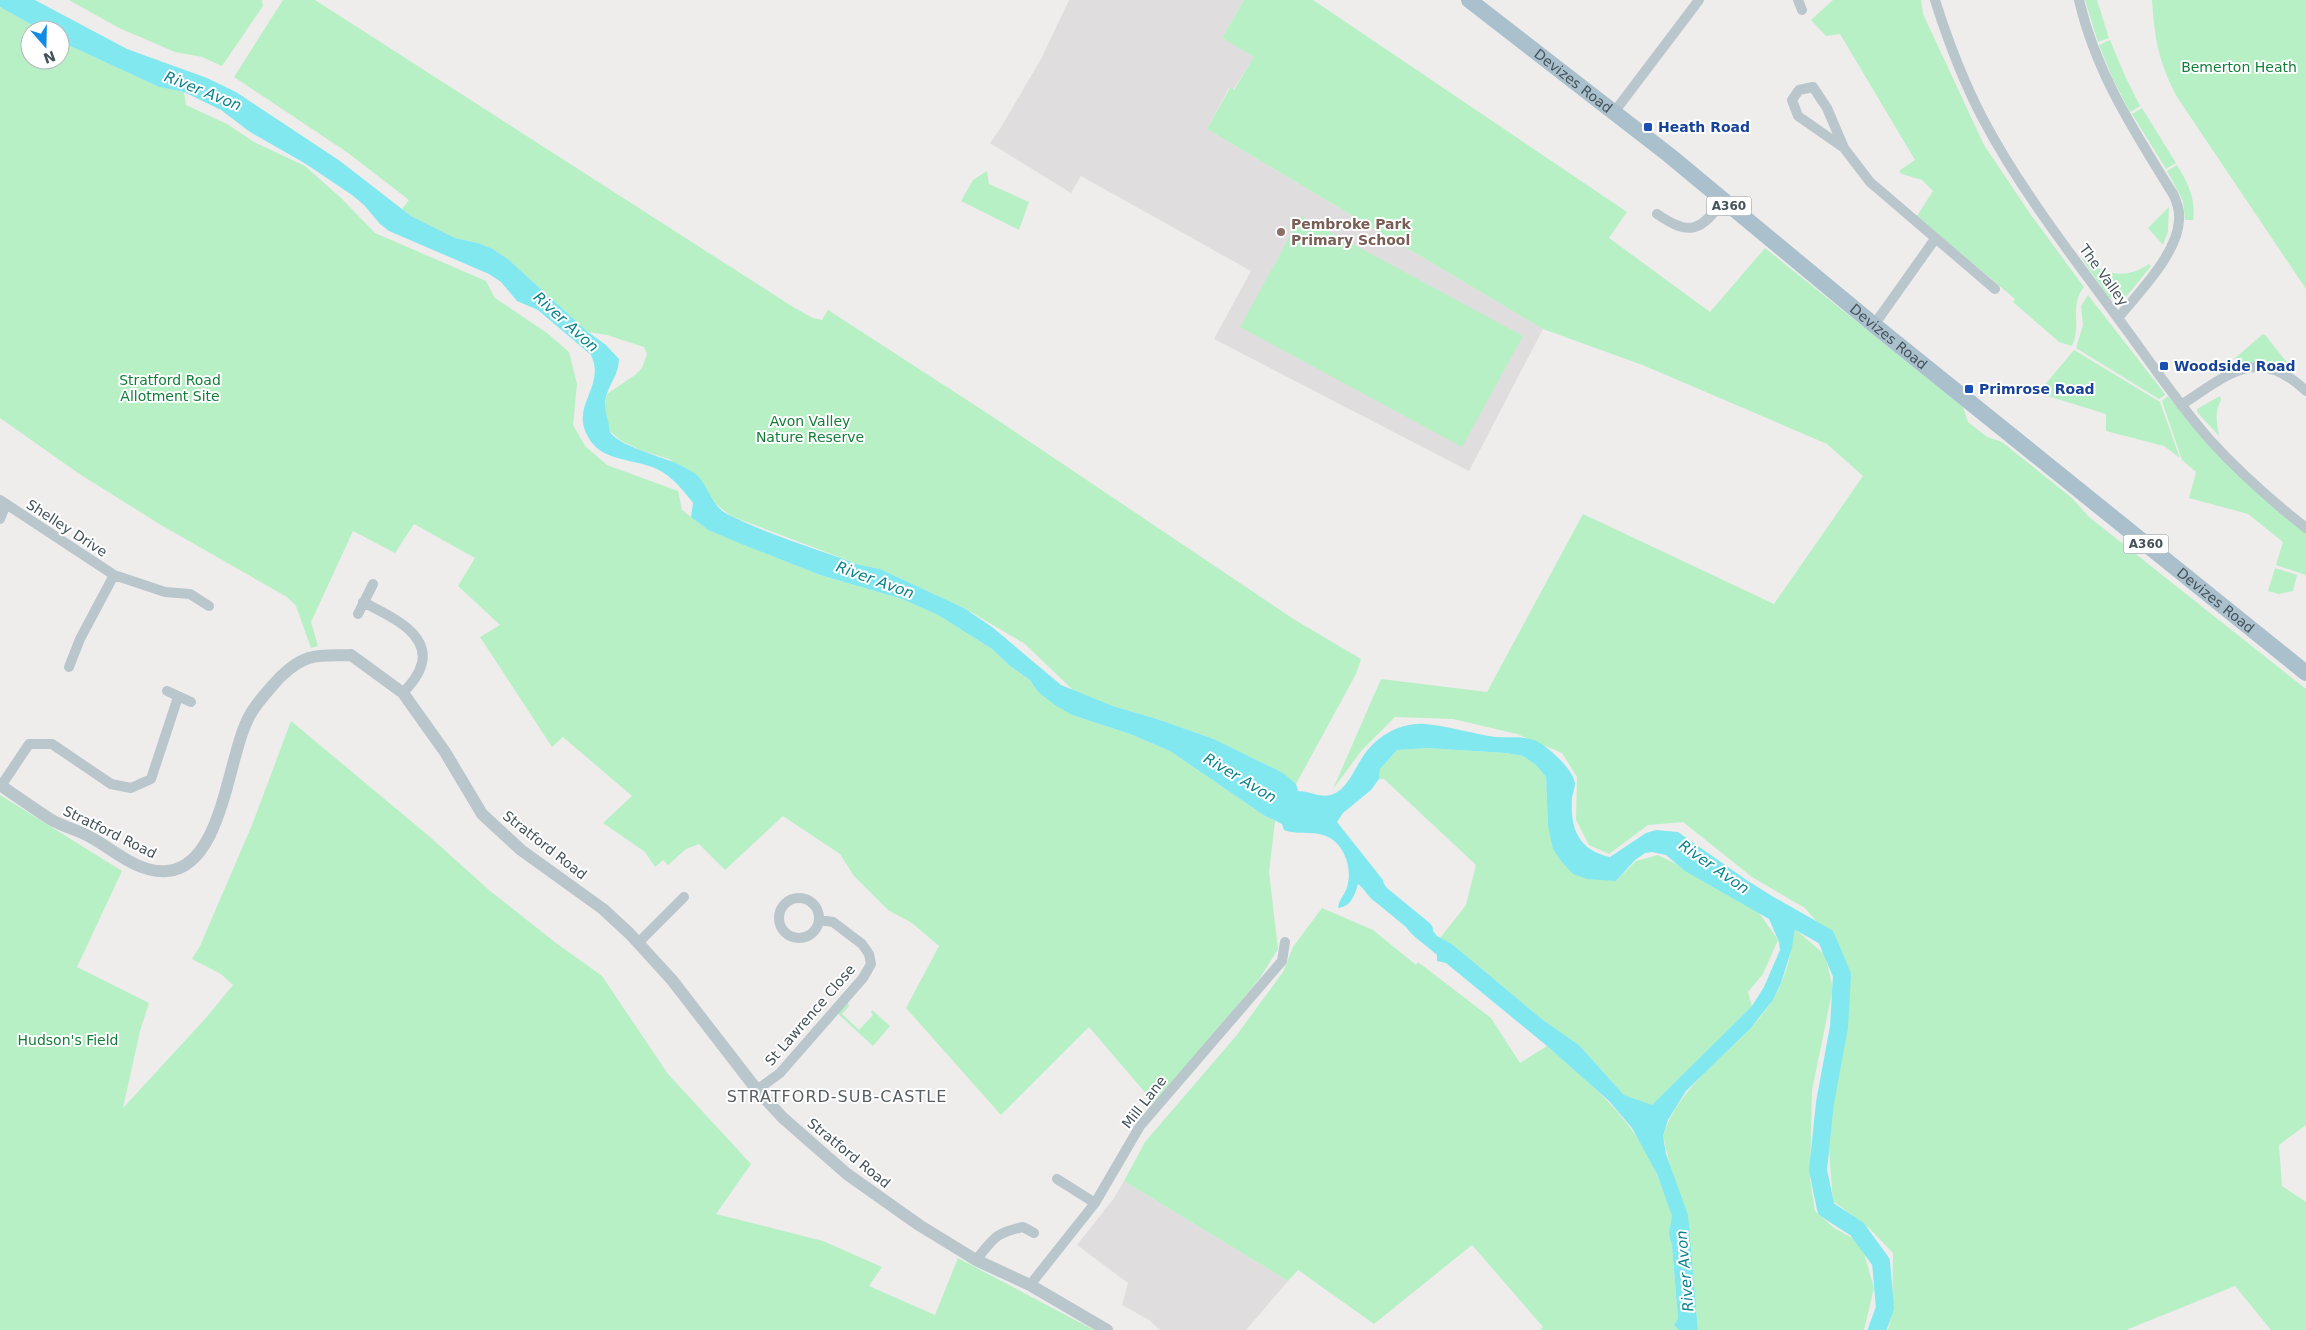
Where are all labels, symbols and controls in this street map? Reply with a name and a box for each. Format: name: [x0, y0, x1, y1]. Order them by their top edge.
north arrow: [20, 20, 70, 70]
street label: Devizes Road: [1531, 46, 1616, 116]
text: N: [41, 48, 58, 67]
park label: Bemerton Heath: [2181, 59, 2297, 75]
water label: River Avon: [162, 67, 244, 115]
place label: Heath Road: [1658, 119, 1750, 135]
marker: Heath Road: [1642, 121, 1654, 133]
road number: A360: [1706, 197, 1752, 216]
place label: Pembroke Park Primary School: [1291, 216, 1411, 248]
marker: Pembroke Park Primary School: [1275, 226, 1287, 238]
street label: The Valley: [2076, 240, 2132, 309]
water label: River Avon: [530, 288, 602, 356]
street label: Devizes Road: [1847, 301, 1930, 373]
place label: Woodside Road: [2174, 358, 2296, 374]
marker: Woodside Road: [2158, 360, 2170, 372]
park label: Stratford Road Allotment Site: [119, 372, 221, 404]
place label: Primrose Road: [1979, 381, 2095, 397]
marker: Primrose Road: [1963, 383, 1975, 395]
park label: Avon Valley Nature Reserve: [756, 413, 864, 445]
street label: Shelley Drive: [24, 496, 110, 560]
road number: A360: [2124, 534, 2168, 554]
water label: River Avon: [834, 558, 916, 602]
street label: Devizes Road: [2174, 564, 2257, 636]
water label: River Avon: [1200, 749, 1280, 807]
street label: Stratford Road: [61, 803, 159, 861]
street label: Stratford Road: [500, 807, 590, 883]
water label: River Avon: [1675, 836, 1753, 898]
street label: St Lawrence Close: [762, 961, 858, 1069]
park label: Hudson's Field: [18, 1032, 118, 1048]
street label: Mill Lane: [1119, 1073, 1169, 1131]
district label: STRATFORD-SUB-CASTLE: [727, 1087, 947, 1106]
street label: Stratford Road: [804, 1115, 894, 1191]
water label: River Avon: [1672, 1230, 1698, 1312]

